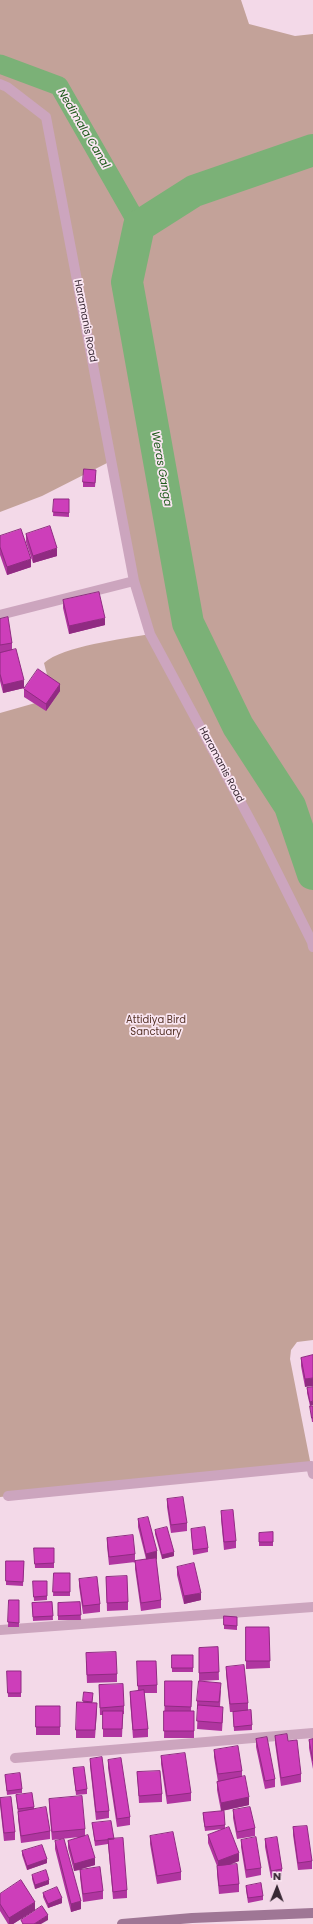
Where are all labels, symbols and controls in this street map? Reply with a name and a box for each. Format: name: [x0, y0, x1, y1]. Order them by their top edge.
water label: Nedimala Canal: [54, 87, 112, 171]
street label: Haramanis Road: [71, 279, 99, 363]
water label: Weras Ganga: [148, 430, 174, 508]
street label: Haramanis Road: [196, 725, 246, 805]
park label: Attidiya Bird Sanctuary: [126, 1014, 186, 1038]
north arrow: [257, 1868, 297, 1908]
text: N: [273, 1868, 281, 1884]

